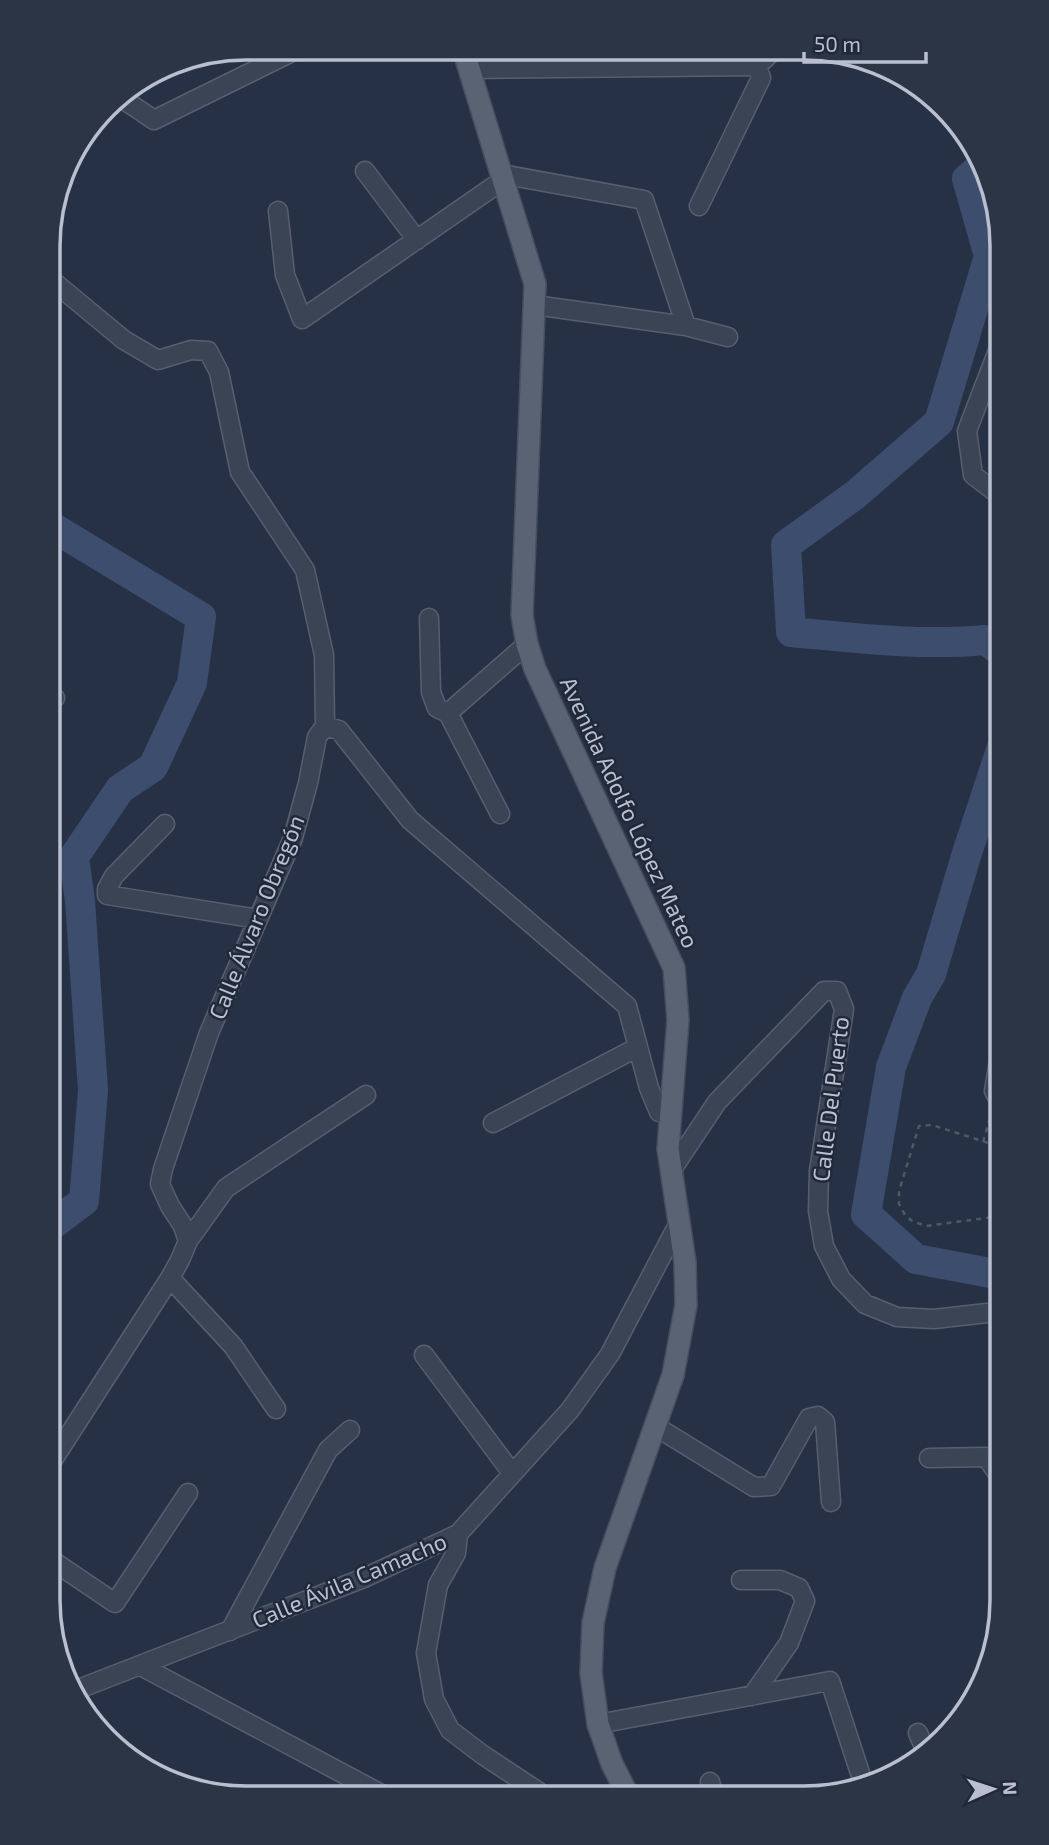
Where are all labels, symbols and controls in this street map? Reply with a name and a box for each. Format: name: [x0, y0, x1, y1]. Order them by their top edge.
scale bar: [804, 21, 926, 65]
text: 50 m: [814, 31, 861, 56]
street label: Avenida Adolfo López Mateo: [555, 672, 705, 952]
street label: Calle Álvaro Obregón: [202, 811, 310, 1023]
street label: Calle Del Puerto: [806, 1015, 854, 1183]
street label: Calle Ávila Camacho: [247, 1526, 451, 1634]
north arrow: [958, 1754, 1028, 1824]
text: N: [999, 1781, 1022, 1796]

